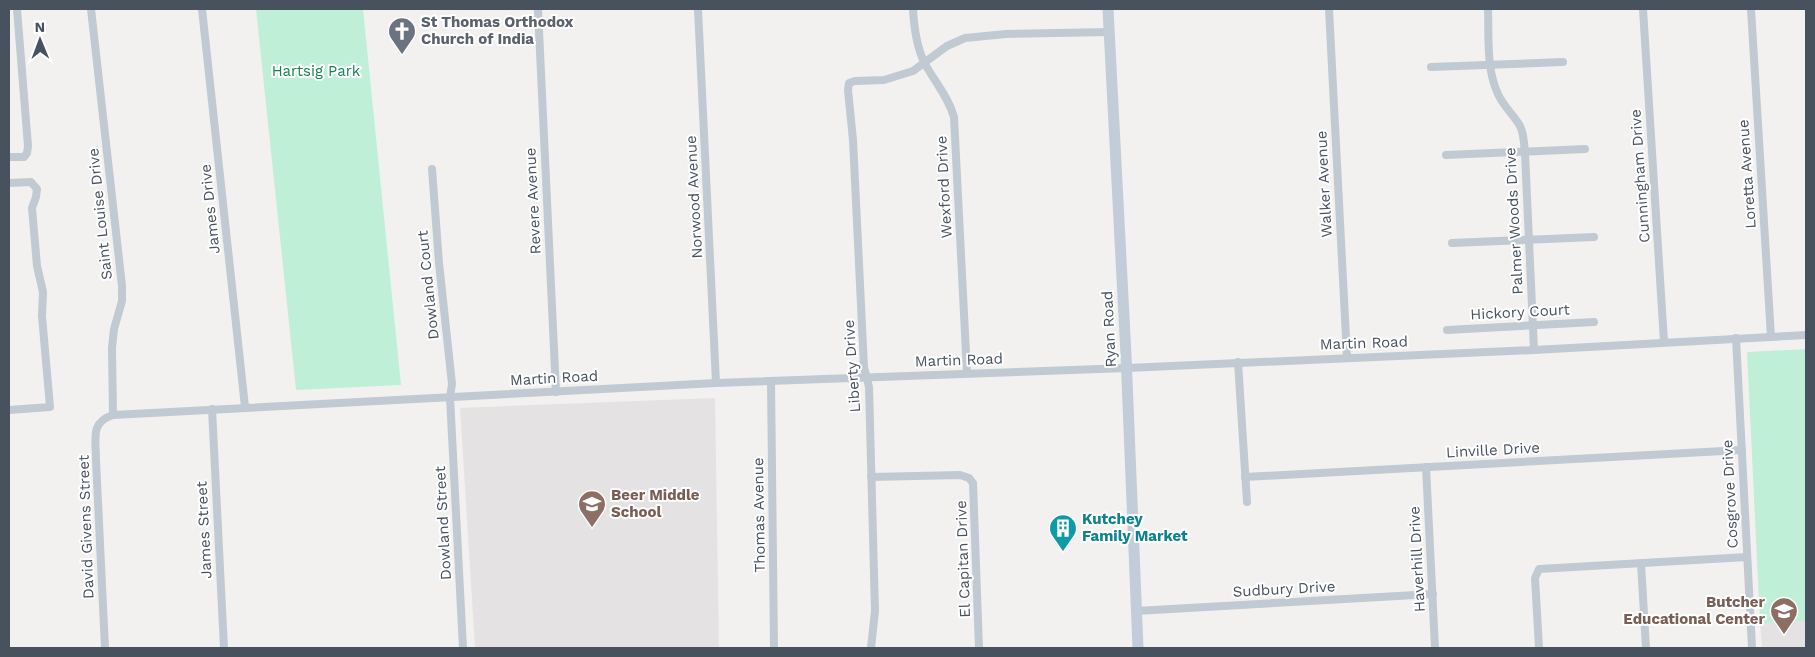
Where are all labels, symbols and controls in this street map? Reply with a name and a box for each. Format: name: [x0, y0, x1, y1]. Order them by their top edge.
place label: St Thomas Orthodox Church of India: [421, 13, 574, 48]
north arrow: [15, 15, 65, 65]
church icon: St Thomas Orthodox Church of India: [387, 16, 417, 55]
text: N: [34, 19, 45, 35]
park label: Hartsig Park: [272, 62, 361, 80]
street label: Cunningham Drive: [1626, 109, 1654, 243]
street label: Loretta Avenue: [1734, 119, 1760, 229]
street label: Walker Avenue: [1312, 130, 1336, 238]
street label: Norwood Avenue: [682, 135, 706, 259]
street label: Wexford Drive: [932, 135, 956, 239]
street label: Saint Louise Drive: [84, 147, 116, 281]
street label: Revere Avenue: [521, 147, 545, 255]
street label: Palmer Woods Drive: [1501, 147, 1527, 295]
street label: James Drive: [196, 163, 224, 255]
street label: Dowland Court: [413, 229, 443, 340]
street label: Ryan Road: [1098, 290, 1120, 368]
street label: Hickory Court: [1470, 300, 1571, 324]
street label: Liberty Drive: [840, 319, 864, 413]
street label: Martin Road: [1320, 332, 1408, 354]
street label: Martin Road: [915, 349, 1003, 371]
street label: Martin Road: [510, 367, 598, 389]
street label: Linville Drive: [1446, 439, 1540, 461]
street label: Cosgrove Drive: [1718, 439, 1742, 549]
street label: David Givens Street: [74, 454, 98, 599]
street label: Thomas Avenue: [749, 457, 769, 573]
street label: Dowland Street: [431, 465, 455, 580]
street label: James Street: [192, 480, 216, 579]
place label: Beer Middle School: [611, 486, 700, 521]
school or university icon: Beer Middle School: [577, 489, 607, 528]
street label: El Capitan Drive: [952, 500, 974, 618]
street label: Haverhill Drive: [1405, 506, 1429, 612]
place label: Kutchey Family Market: [1082, 510, 1188, 545]
building icon: Kutchey Family Market: [1048, 513, 1078, 552]
street label: Sudbury Drive: [1232, 577, 1336, 601]
place label: Butcher Educational Center: [1623, 593, 1766, 628]
school or university icon: Butcher Educational Center: [1769, 596, 1799, 635]

